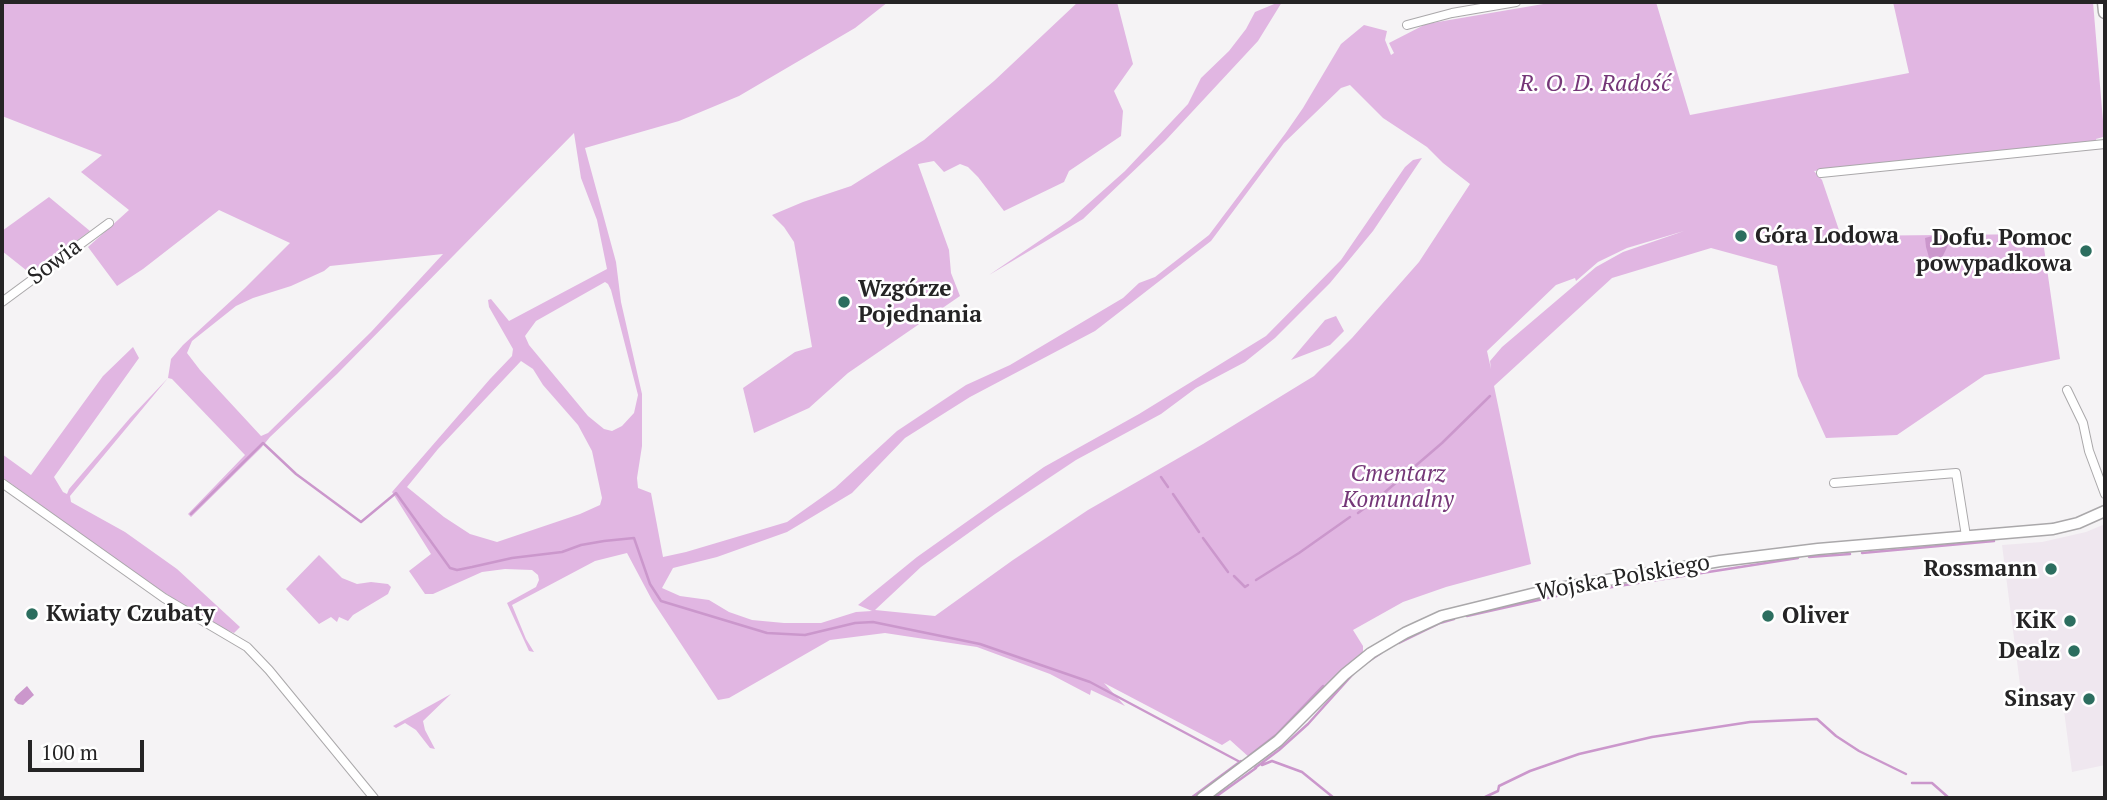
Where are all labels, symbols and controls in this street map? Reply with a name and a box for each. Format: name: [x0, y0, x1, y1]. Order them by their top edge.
park label: R. O. D. Radość: [1519, 70, 1671, 98]
place label: Góra Lodowa: [1755, 222, 1899, 250]
place label: Dofu. Pomoc powypadkowa: [1916, 224, 2072, 278]
marker: Góra Lodowa: [1733, 228, 1749, 244]
street label: Sowia: [23, 233, 87, 291]
marker: Dofu. Pomoc powypadkowa: [2078, 243, 2094, 259]
place label: Wzgórze Pojednania: [858, 275, 982, 329]
marker: Wzgórze Pojednania: [836, 294, 852, 310]
park label: Cmentarz Komunalny: [1342, 460, 1454, 514]
street label: Wojska Polskiego: [1534, 549, 1712, 607]
place label: Rossmann: [1923, 555, 2037, 583]
marker: Rossmann: [2043, 561, 2059, 577]
place label: Kwiaty Czubaty: [46, 600, 215, 628]
place label: Oliver: [1782, 602, 1849, 630]
marker: Kwiaty Czubaty: [24, 606, 40, 622]
place label: KiK: [2016, 607, 2056, 635]
marker: Oliver: [1760, 608, 1776, 624]
marker: KiK: [2062, 613, 2078, 629]
place label: Dealz: [1998, 637, 2060, 665]
marker: Dealz: [2066, 643, 2082, 659]
place label: Sinsay: [2004, 685, 2075, 713]
marker: Sinsay: [2081, 691, 2097, 707]
scale bar: [32, 726, 147, 770]
text: 100 m: [41, 738, 98, 766]

